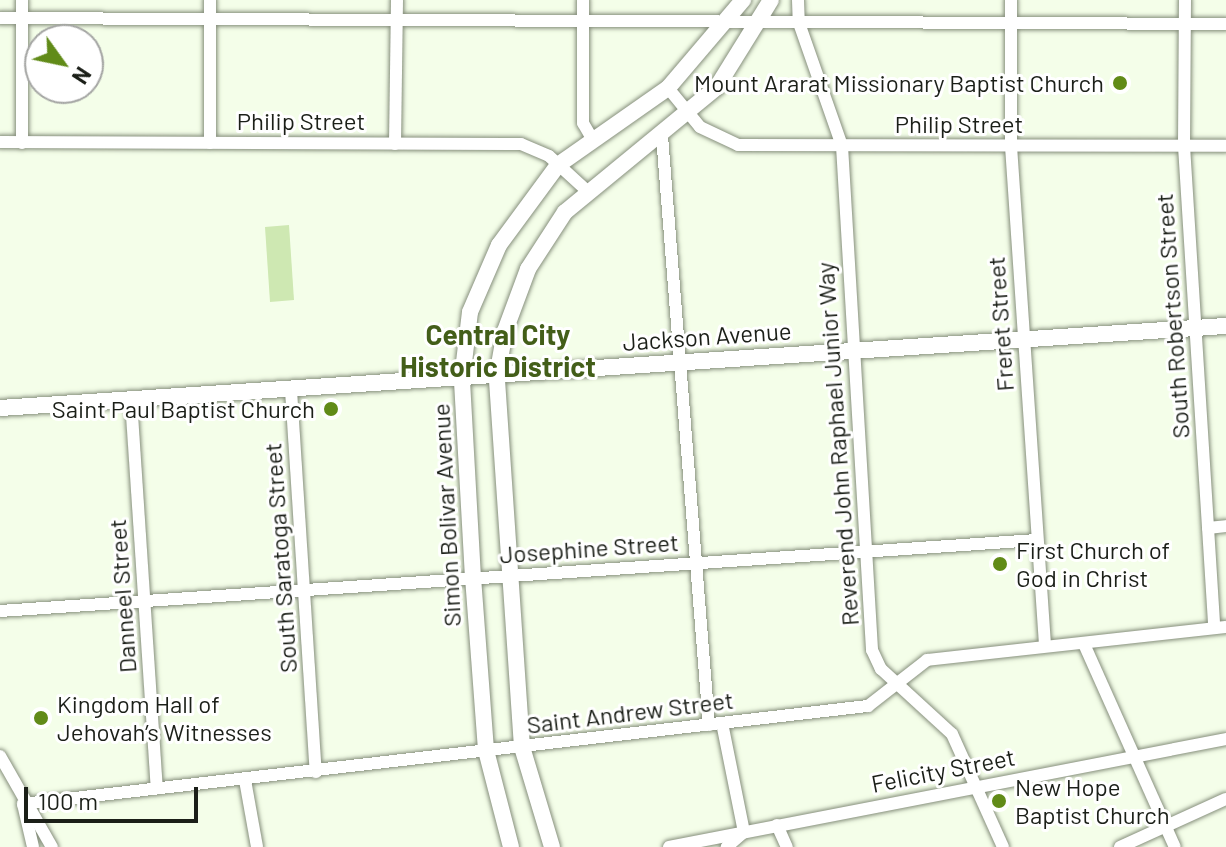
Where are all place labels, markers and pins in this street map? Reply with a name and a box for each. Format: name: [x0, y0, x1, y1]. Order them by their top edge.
place label: Mount Ararat Missionary Baptist Church: [694, 69, 1104, 97]
marker: Mount Ararat Missionary Baptist Church: [1111, 74, 1129, 92]
place label: Saint Paul Baptist Church: [52, 395, 315, 423]
marker: Saint Paul Baptist Church: [322, 400, 340, 418]
place label: First Church of God in Christ: [1016, 536, 1170, 592]
marker: First Church of God in Christ: [991, 555, 1009, 573]
place label: Kingdom Hall of Jehovah’s Witnesses: [57, 690, 272, 746]
marker: Kingdom Hall of Jehovah’s Witnesses: [32, 709, 50, 727]
place label: New Hope Baptist Church: [1015, 773, 1170, 829]
marker: New Hope Baptist Church: [990, 792, 1008, 810]

